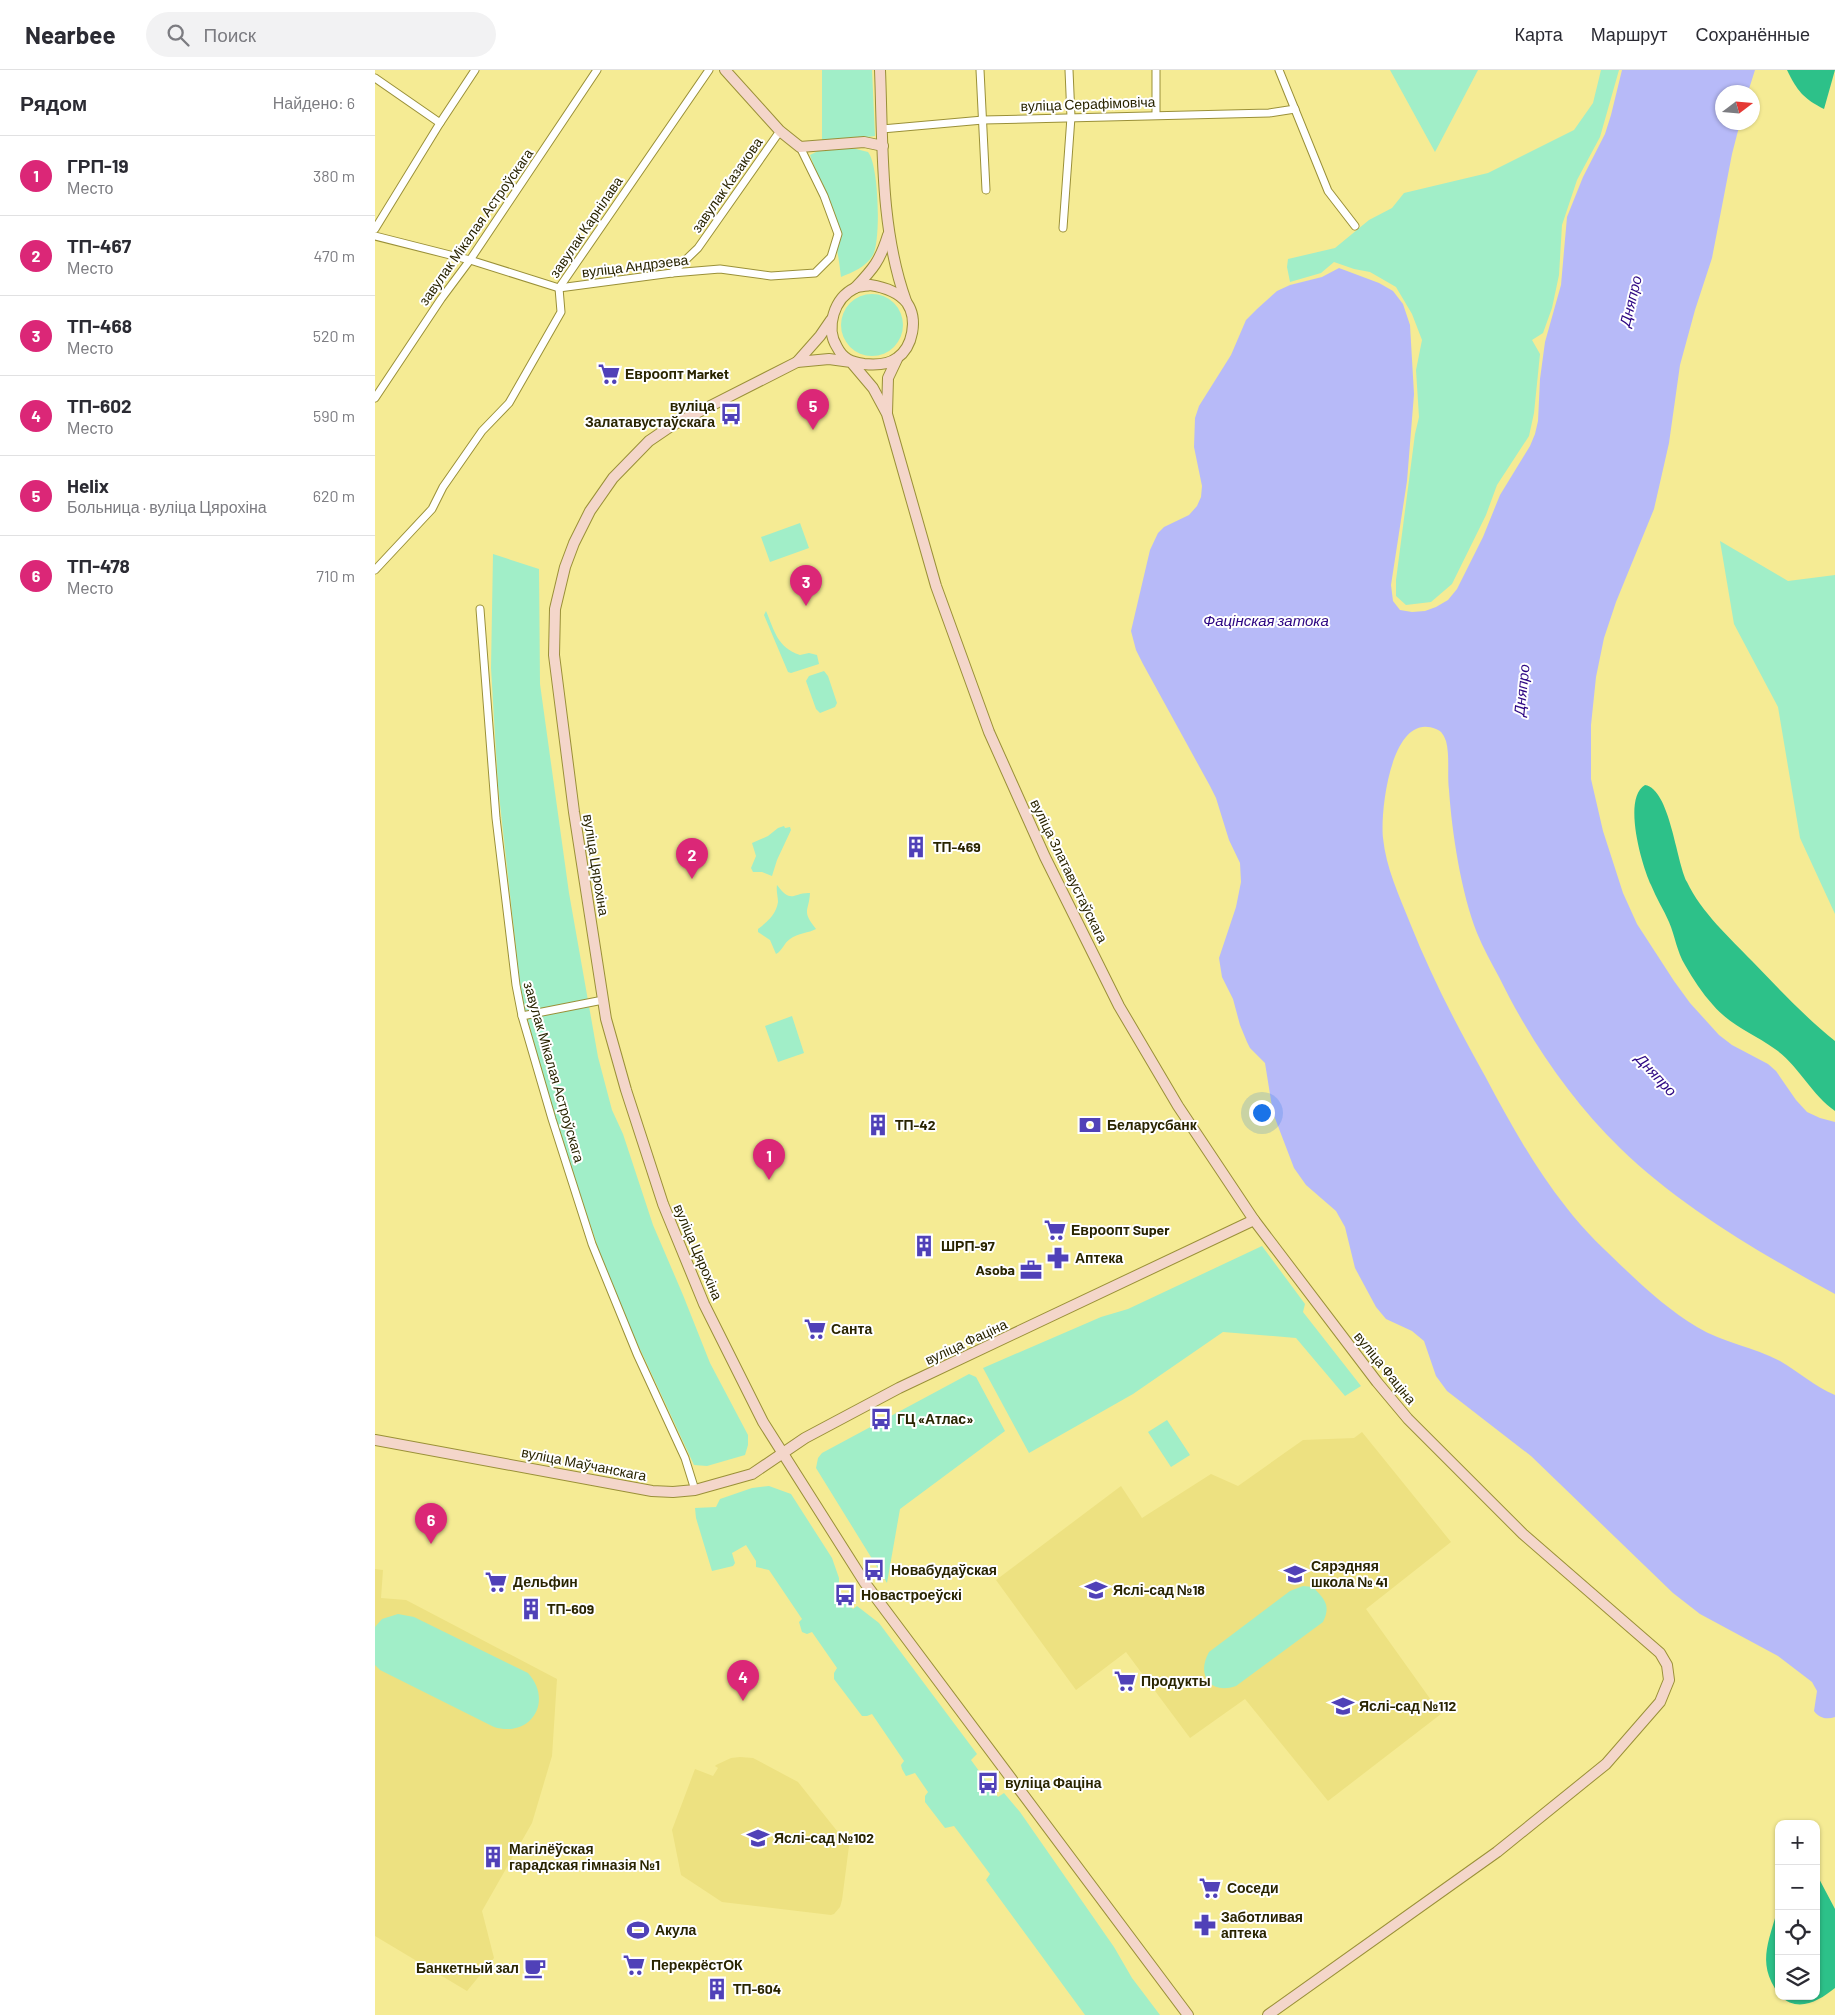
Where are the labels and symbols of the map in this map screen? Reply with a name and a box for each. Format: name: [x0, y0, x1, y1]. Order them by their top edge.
north arrow: [1715, 85, 1760, 130]
street label: вуліца Серафімовіча: [1020, 93, 1156, 114]
street label: завулак Казакова: [687, 134, 766, 235]
street label: завулак Мікалая Астроўскага: [415, 145, 536, 308]
street label: завулак Карнілава: [545, 173, 626, 281]
street label: вуліца Андрэева: [581, 251, 689, 280]
water label: Дняпро: [1615, 273, 1645, 330]
supermarket icon: Евроопт Market: [596, 361, 622, 387]
place label: Евроопт Market: [625, 365, 729, 382]
pin: 5: [797, 389, 829, 430]
place label: вуліца Залатавустаўскага: [585, 397, 715, 430]
bus stop icon: вуліца Залатавустаўскага: [718, 401, 744, 427]
pin: 3: [790, 565, 822, 606]
water label: Фацінская затока: [1203, 611, 1329, 629]
water label: Дняпро: [1509, 663, 1533, 719]
street label: вуліца Златавустаўскага: [1027, 796, 1112, 946]
street label: вуліца Цярохіна: [580, 813, 613, 917]
building icon: ТП-469: [903, 834, 929, 860]
pin: 2: [676, 838, 708, 879]
place label: ТП-469: [933, 838, 981, 855]
street label: завулак Мікалая Астроўскага: [520, 979, 589, 1164]
water label: Дняпро: [1631, 1048, 1681, 1099]
your location: [1249, 1100, 1275, 1126]
building icon: ТП-42: [865, 1112, 891, 1138]
bank icon: Беларусбанк: [1077, 1112, 1103, 1138]
place label: ТП-42: [895, 1116, 936, 1133]
place label: Беларусбанк: [1107, 1116, 1198, 1133]
pin: 1: [753, 1139, 785, 1180]
street label: вуліца Цярохіна: [671, 1201, 726, 1303]
supermarket icon: Евроопт Super: [1042, 1217, 1068, 1243]
place label: Евроопт Super: [1071, 1221, 1170, 1238]
building icon: ШРП-97: [911, 1233, 937, 1259]
place label: ШРП-97: [941, 1237, 995, 1254]
pharmacy icon: Аптека: [1045, 1245, 1071, 1271]
place label: Аптека: [1075, 1249, 1123, 1266]
office icon: Asoba: [1018, 1257, 1044, 1283]
place label: Asoba: [975, 1261, 1015, 1278]
street label: вуліца Фаціна: [922, 1315, 1010, 1368]
supermarket icon: Санта: [802, 1316, 828, 1342]
place label: Санта: [831, 1320, 872, 1337]
street label: вуліца Фаціна: [1351, 1328, 1420, 1408]
bus stop icon: ГЦ «Атлас»: [868, 1406, 894, 1432]
place label: ГЦ «Атлас»: [897, 1410, 973, 1427]
street label: вуліца Маўчанскага: [520, 1443, 648, 1484]
pin: 6: [415, 1503, 447, 1544]
bus stop icon: Новабудаўская: [861, 1557, 887, 1583]
place label: Сярэдняя школа № 41: [1311, 1557, 1388, 1590]
place label: Новабудаўская: [891, 1561, 997, 1578]
school or university icon: Сярэдняя школа № 41: [1282, 1561, 1308, 1587]
supermarket icon: Дельфин: [483, 1569, 509, 1595]
place label: Дельфин: [513, 1573, 578, 1590]
school or university icon: Яслі-сад №18: [1083, 1577, 1109, 1603]
place label: Яслі-сад №18: [1113, 1581, 1205, 1598]
bus stop icon: Новастроеўскі: [832, 1582, 858, 1608]
place label: Новастроеўскі: [861, 1586, 962, 1603]
building icon: ТП-609: [518, 1596, 544, 1622]
place label: ТП-609: [547, 1600, 594, 1617]
pin: 4: [727, 1660, 759, 1701]
supermarket icon: Продукты: [1112, 1668, 1138, 1694]
place label: Продукты: [1141, 1672, 1211, 1689]
school or university icon: Яслі-сад №112: [1330, 1693, 1356, 1719]
place label: Яслі-сад №112: [1359, 1697, 1456, 1714]
bus stop icon: вуліца Фаціна: [975, 1770, 1001, 1796]
place label: вуліца Фаціна: [1005, 1774, 1102, 1791]
school or university icon: Яслі-сад №102: [745, 1825, 771, 1851]
place label: Яслі-сад №102: [774, 1829, 874, 1846]
place label: Магілёўская гарадская гімназія №1: [509, 1840, 660, 1873]
building icon: Магілёўская гарадская гімназія №1: [480, 1844, 506, 1870]
supermarket icon: Соседи: [1197, 1875, 1223, 1901]
place label: Соседи: [1227, 1879, 1279, 1896]
place label: Заботливая аптека: [1221, 1908, 1303, 1941]
pharmacy icon: Заботливая аптека: [1192, 1912, 1218, 1938]
sports icon: Акула: [625, 1917, 651, 1943]
place label: Акула: [655, 1921, 697, 1938]
supermarket icon: ПерекрёстОК: [621, 1952, 647, 1978]
cafe icon: Банкетный зал: [522, 1955, 548, 1981]
place label: ПерекрёстОК: [651, 1956, 743, 1973]
place label: Банкетный зал: [416, 1959, 519, 1976]
building icon: ТП-604: [704, 1976, 730, 2002]
place label: ТП-604: [733, 1980, 781, 1997]

